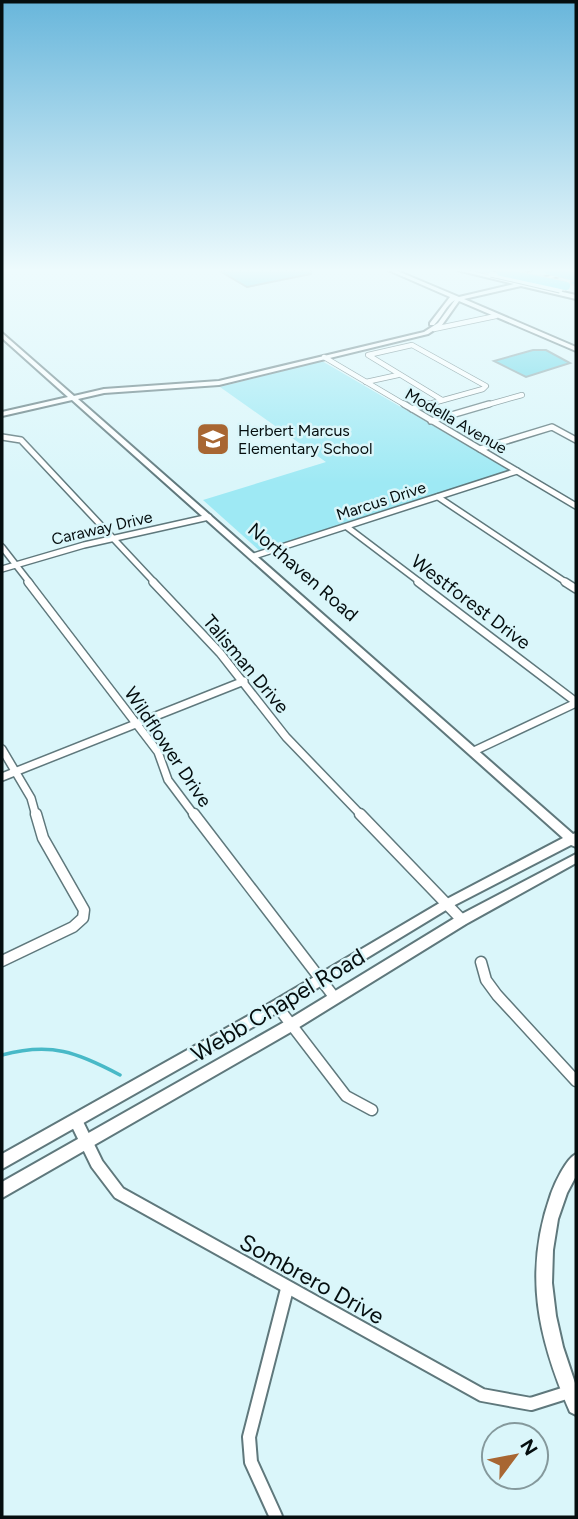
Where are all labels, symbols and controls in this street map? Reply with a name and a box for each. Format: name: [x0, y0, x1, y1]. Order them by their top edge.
street label: Modella Avenue: [402, 384, 510, 458]
school or university icon: Herbert Marcus Elementary School: [194, 420, 232, 458]
place label: Herbert Marcus Elementary School: [238, 421, 372, 458]
street label: Marcus Drive: [334, 477, 428, 524]
street label: Caraway Drive: [50, 507, 155, 549]
street label: Northaven Road: [243, 518, 363, 626]
street label: Westforest Drive: [407, 550, 535, 654]
street label: Talisman Drive: [198, 610, 294, 718]
street label: Wildflower Drive: [119, 683, 217, 811]
street label: Webb Chapel Road: [186, 942, 370, 1068]
street label: Sombrero Drive: [235, 1228, 389, 1330]
north arrow: [480, 1421, 550, 1491]
text: N: [515, 1435, 543, 1460]

